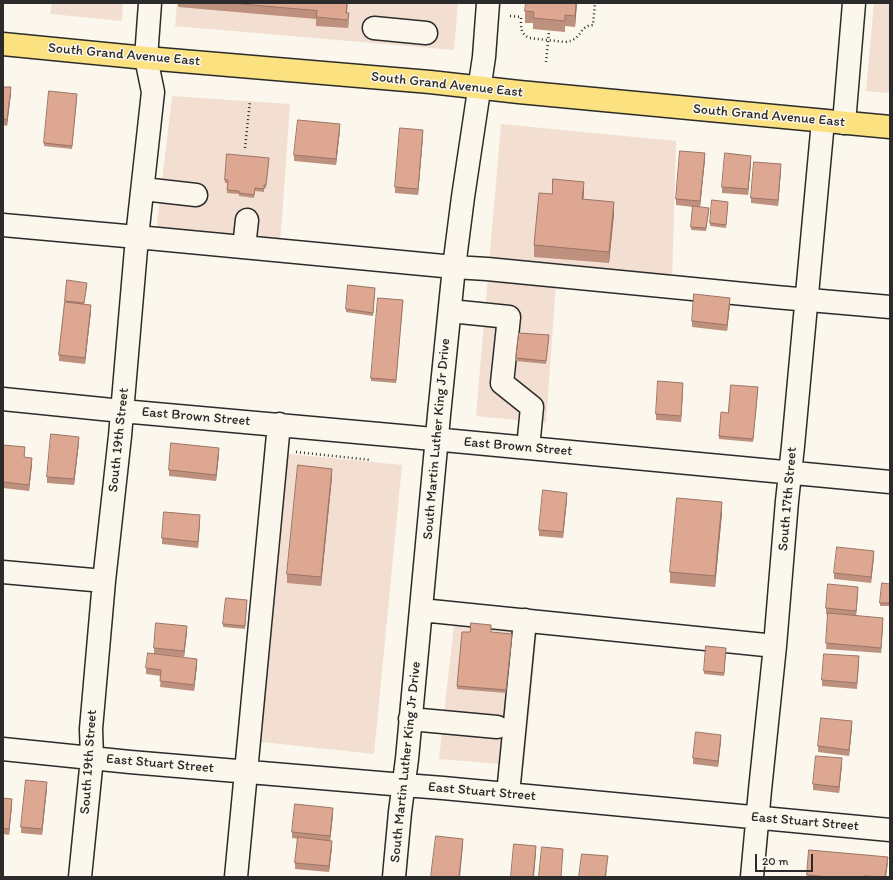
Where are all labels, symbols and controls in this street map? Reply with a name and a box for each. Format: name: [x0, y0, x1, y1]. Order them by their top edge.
street label: South Grand Avenue East: [47, 40, 201, 70]
street label: South Grand Avenue East: [370, 69, 524, 101]
street label: South Grand Avenue East: [692, 101, 846, 131]
street label: South Martin Luther King Jr Drive: [420, 338, 454, 540]
street label: South 19th Street: [105, 387, 133, 493]
street label: East Brown Street: [141, 404, 251, 430]
street label: East Brown Street: [463, 434, 573, 460]
street label: South 17th Street: [775, 446, 801, 552]
street label: South Martin Luther King Jr Drive: [387, 661, 425, 863]
street label: South 19th Street: [77, 709, 101, 815]
street label: East Stuart Street: [105, 751, 215, 777]
street label: East Stuart Street: [427, 779, 537, 805]
street label: East Stuart Street: [750, 809, 860, 835]
scale bar: [757, 846, 815, 872]
text: 20 m: [762, 854, 789, 868]

